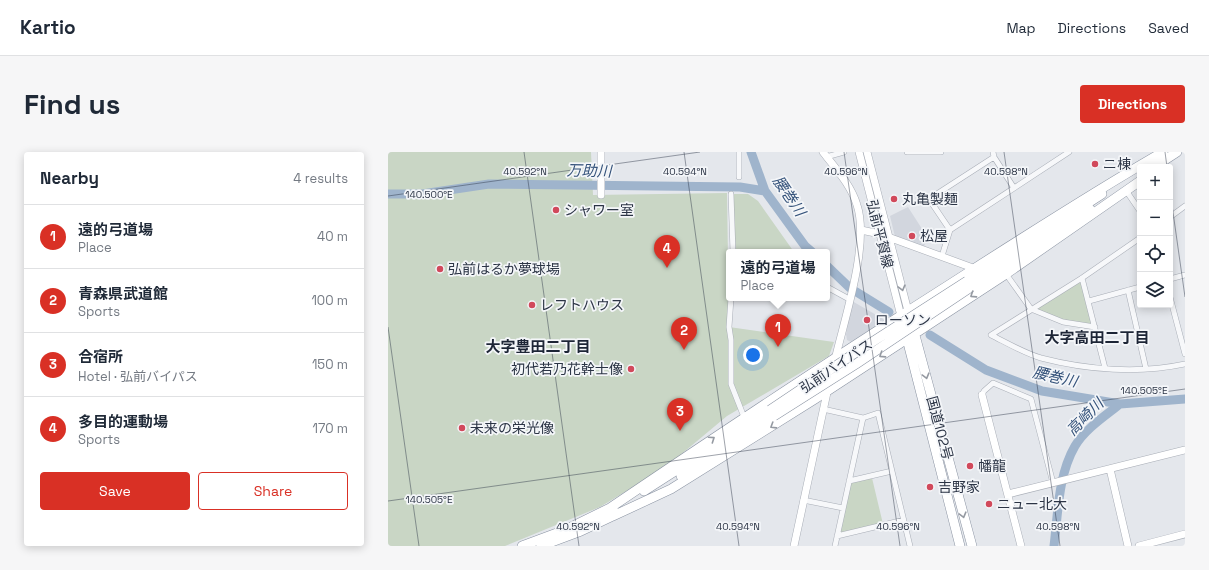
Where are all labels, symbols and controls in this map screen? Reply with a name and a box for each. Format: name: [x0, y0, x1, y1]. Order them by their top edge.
text: Kartio: [20, 15, 76, 40]
text: Map: [1006, 19, 1036, 37]
text: Directions: [1058, 19, 1126, 37]
text: Saved: [1148, 19, 1189, 37]
button: Directions: [1080, 85, 1185, 123]
text: Find us: [24, 86, 121, 122]
place label: ニ棟: [1103, 155, 1131, 173]
marker: ニ棟: [1090, 159, 1100, 169]
water label: 万助川: [566, 161, 614, 180]
map controls: [1137, 164, 1173, 308]
button: +: [1137, 164, 1173, 200]
text: 40.592°N: [503, 165, 547, 178]
text: 40.594°N: [663, 165, 707, 178]
text: 40.596°N: [824, 165, 868, 178]
text: 40.598°N: [984, 165, 1028, 178]
text: Nearby: [40, 167, 99, 189]
text: 4 results: [293, 170, 348, 187]
water label: 腰巻川: [769, 172, 811, 221]
text: 140.500°E: [405, 188, 453, 201]
place label: 丸亀製麺: [902, 190, 958, 208]
marker: 丸亀製麺: [889, 194, 899, 204]
street label: 弘前平賀線: [863, 198, 897, 270]
button: −: [1137, 200, 1173, 236]
place label: シャワー室: [564, 201, 634, 219]
marker: シャワー室: [551, 205, 561, 215]
text: 遠的弓道場: [78, 220, 153, 239]
place label: 松屋: [920, 227, 948, 245]
text: 1: [50, 228, 56, 245]
text: 40 m: [317, 228, 348, 245]
marker: 松屋: [907, 231, 917, 241]
pin: 4: [654, 235, 680, 268]
button: locate: [1137, 236, 1173, 272]
text: Place: [78, 239, 112, 256]
popup: [726, 249, 830, 301]
text: 遠的弓道場: [740, 258, 816, 277]
place label: 弘前はるか夢球場: [448, 260, 560, 278]
marker: 弘前はるか夢球場: [435, 264, 445, 274]
button: layers: [1137, 272, 1173, 308]
text: Place: [740, 277, 774, 294]
text: 青森県武道館: [78, 284, 168, 303]
one-way arrow: [897, 284, 906, 291]
one-way arrow: [970, 290, 977, 298]
text: 2: [49, 292, 57, 309]
text: 100 m: [311, 292, 348, 309]
place label: レフトハウス: [540, 296, 624, 314]
marker: レフトハウス: [527, 300, 537, 310]
text: Sports: [78, 303, 120, 320]
place label: ローソン: [875, 311, 931, 329]
pin: 1: [765, 314, 791, 347]
marker: ローソン: [862, 315, 872, 325]
pin: 2: [671, 317, 697, 350]
district label: 大字高田二丁目: [1044, 328, 1150, 347]
street label: 弘前バイパス: [796, 335, 876, 397]
district label: 大字豊田二丁目: [485, 337, 591, 356]
your location: [743, 345, 763, 365]
text: 合宿所: [78, 347, 123, 366]
one-way arrow: [879, 351, 886, 358]
text: 3: [49, 356, 57, 373]
text: 150 m: [312, 356, 348, 373]
place label: 初代若乃花幹士像: [511, 360, 623, 378]
water label: 腰巻川: [1031, 362, 1081, 391]
marker: 初代若乃花幹士像: [626, 364, 636, 374]
text: Hotel · 弘前バイパス: [78, 368, 198, 385]
one-way arrow: [921, 372, 930, 379]
text: 140.505°E: [1120, 384, 1168, 397]
water label: 高崎川: [1062, 393, 1109, 439]
street label: 国道102号: [923, 394, 957, 462]
pin: 3: [667, 398, 693, 431]
text: 多目的運動場: [78, 412, 168, 431]
place label: 未来の栄光像: [470, 419, 554, 437]
text: 4: [49, 420, 57, 437]
text: 170 m: [312, 420, 348, 437]
one-way arrow: [770, 421, 777, 429]
marker: 未来の栄光像: [457, 423, 467, 433]
text: Sports: [78, 431, 120, 448]
one-way arrow: [708, 436, 715, 444]
place label: 幡龍: [978, 457, 1006, 475]
marker: 幡龍: [965, 461, 975, 471]
button: Save: [40, 472, 190, 510]
button: Share: [198, 472, 348, 510]
place label: 吉野家: [938, 478, 980, 496]
marker: 吉野家: [925, 482, 935, 492]
text: 140.505°E: [405, 493, 453, 506]
place label: ニュー北大: [997, 495, 1067, 513]
marker: ニュー北大: [984, 499, 994, 509]
one-way arrow: [959, 512, 967, 518]
text: 40.592°N: [556, 520, 600, 533]
text: 40.594°N: [716, 520, 760, 533]
text: 40.596°N: [876, 520, 920, 533]
text: 40.598°N: [1036, 520, 1080, 533]

